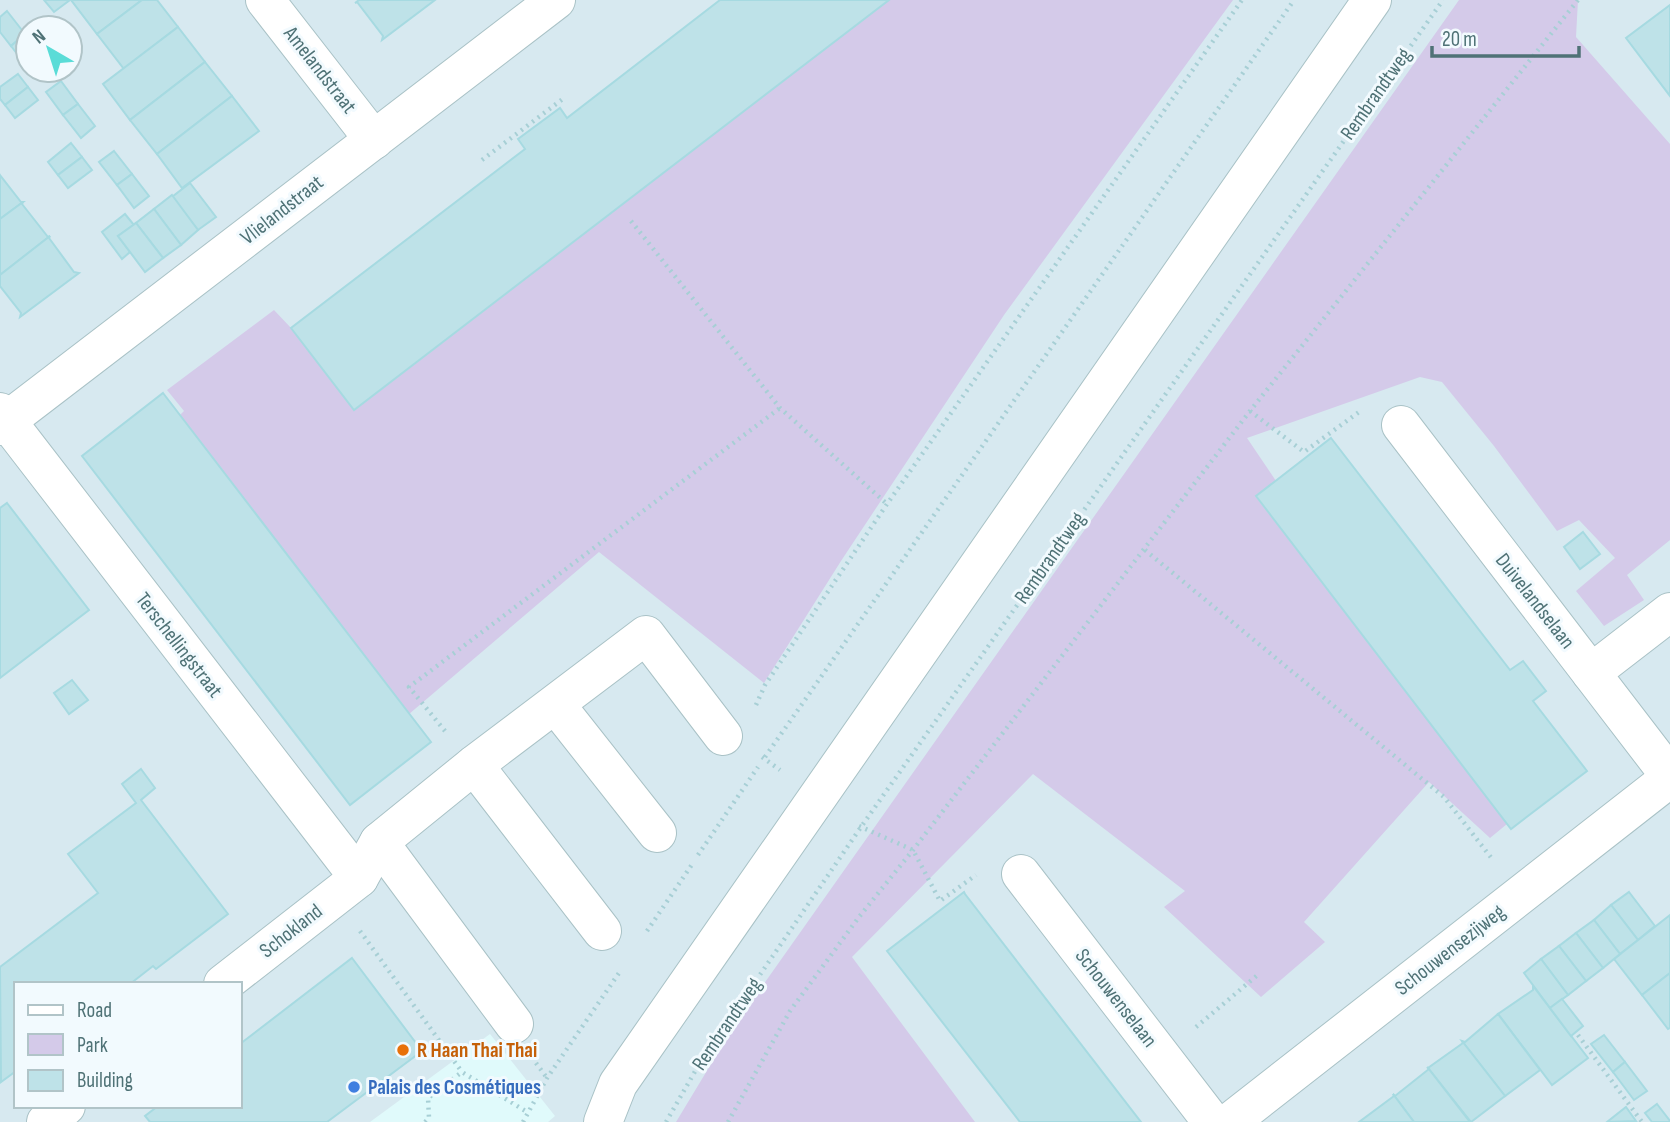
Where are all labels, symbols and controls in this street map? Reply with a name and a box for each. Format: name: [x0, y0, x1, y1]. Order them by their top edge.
north arrow: [14, 14, 84, 84]
scale bar: [1432, 14, 1579, 58]
street label: Amelandstraat: [278, 21, 362, 118]
text: N: [28, 25, 50, 49]
text: 20 m: [1442, 27, 1477, 52]
street label: Rembrandtweg: [1335, 43, 1417, 145]
street label: Vlielandstraat: [236, 170, 328, 250]
street label: Rembrandtweg: [1009, 507, 1091, 609]
street label: Duivelandselaan: [1490, 548, 1580, 654]
street label: Terschellingstraat: [130, 587, 228, 703]
street label: Schokland: [255, 899, 327, 963]
street label: Schouwensezijweg: [1390, 899, 1510, 1001]
street label: Schouwenselaan: [1070, 944, 1162, 1052]
street label: Rembrandtweg: [687, 973, 767, 1075]
legend: [14, 982, 242, 1108]
text: Road: [77, 998, 112, 1023]
text: Park: [77, 1033, 108, 1058]
place label: R Haan Thai Thai: [417, 1038, 537, 1063]
marker: R Haan Thai Thai: [395, 1042, 411, 1058]
text: Building: [77, 1068, 133, 1093]
place label: Palais des Cosmétiques: [368, 1075, 541, 1100]
marker: Palais des Cosmétiques: [346, 1079, 362, 1095]

